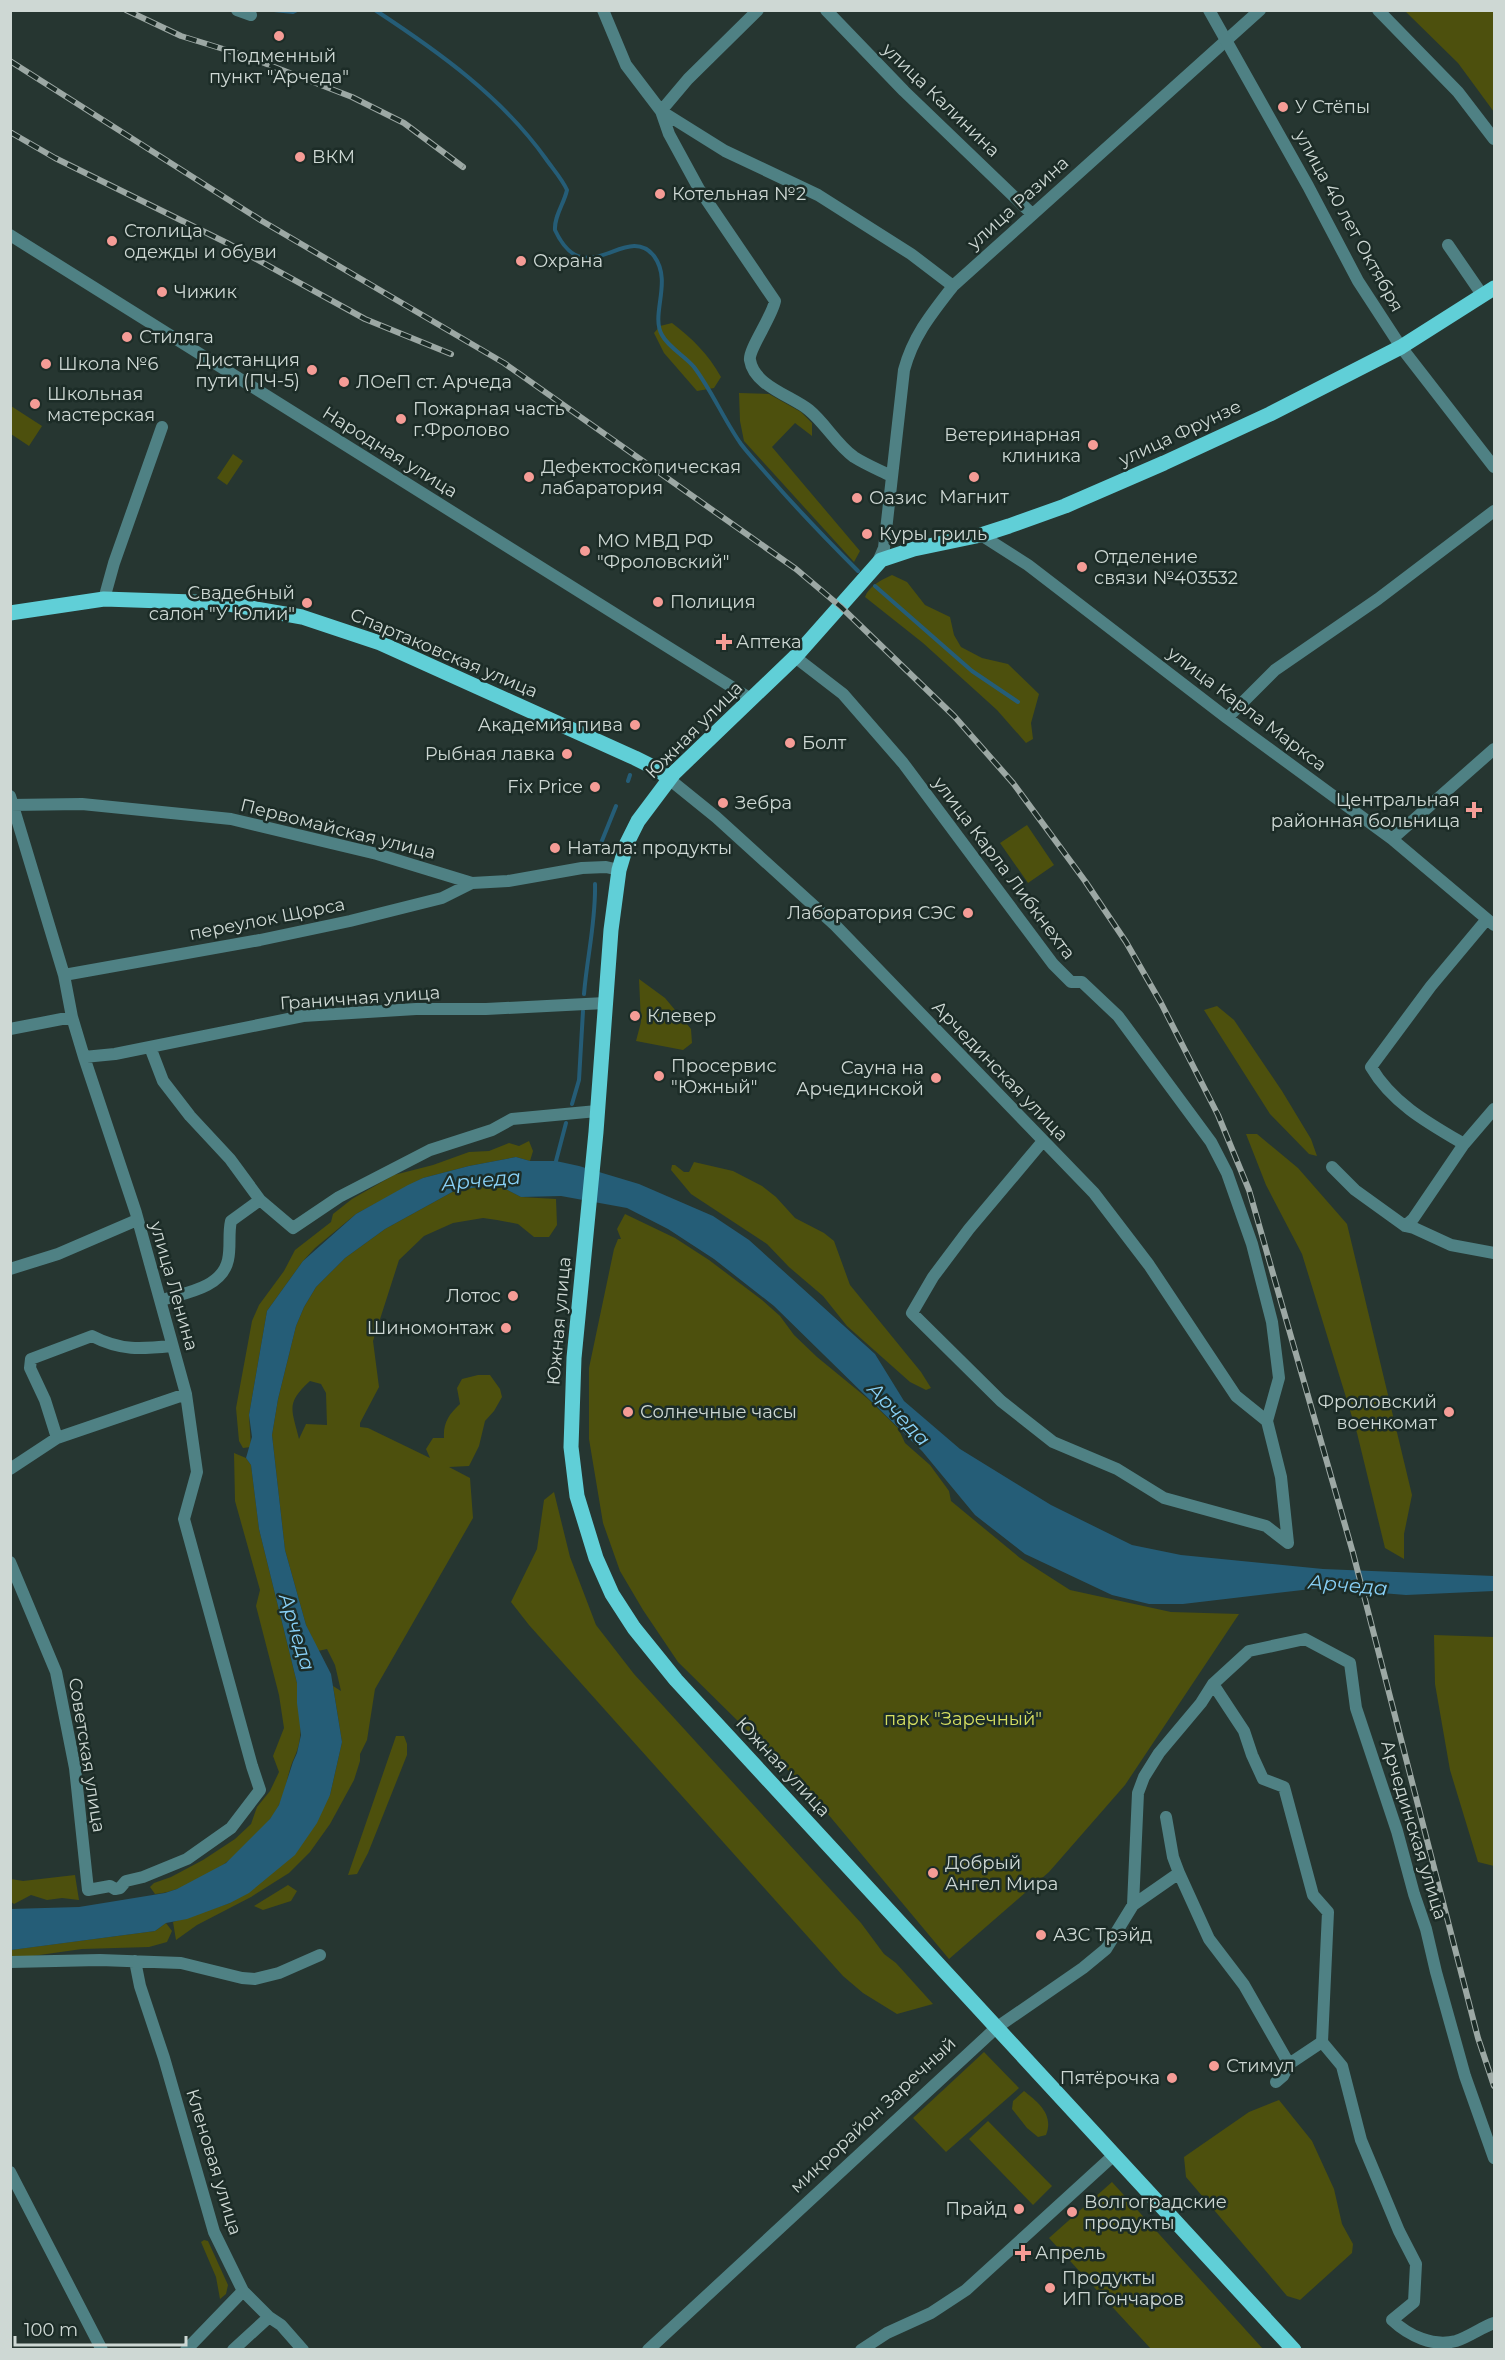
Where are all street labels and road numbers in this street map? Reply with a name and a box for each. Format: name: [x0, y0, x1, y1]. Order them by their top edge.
street label: улица Калинина: [877, 38, 1004, 162]
street label: улица 40 лет Октября: [1289, 125, 1408, 316]
street label: улица Разина: [962, 152, 1073, 255]
street label: улица Фрунзе: [1114, 395, 1245, 471]
street label: Народная улица: [318, 402, 462, 502]
street label: Спартаковская улица: [347, 603, 541, 703]
street label: улица Карла Маркса: [1162, 641, 1331, 776]
street label: Южная улица: [641, 677, 747, 783]
street label: улица Карла Либкнехта: [928, 772, 1080, 964]
street label: Первомайская улица: [238, 794, 438, 864]
street label: переулок Щорса: [187, 893, 347, 945]
street label: Граничная улица: [279, 981, 441, 1015]
street label: Арчединская улица: [927, 996, 1073, 1146]
street label: улица Ленина: [145, 1218, 203, 1353]
street label: Южная улица: [542, 1256, 576, 1386]
street label: Советская улица: [64, 1676, 110, 1834]
street label: Южная улица: [731, 1712, 835, 1822]
street label: Арчединская улица: [1376, 1738, 1452, 1922]
street label: микрорайон Заречный: [785, 2032, 961, 2198]
street label: Кленовая улица: [181, 2086, 247, 2238]

